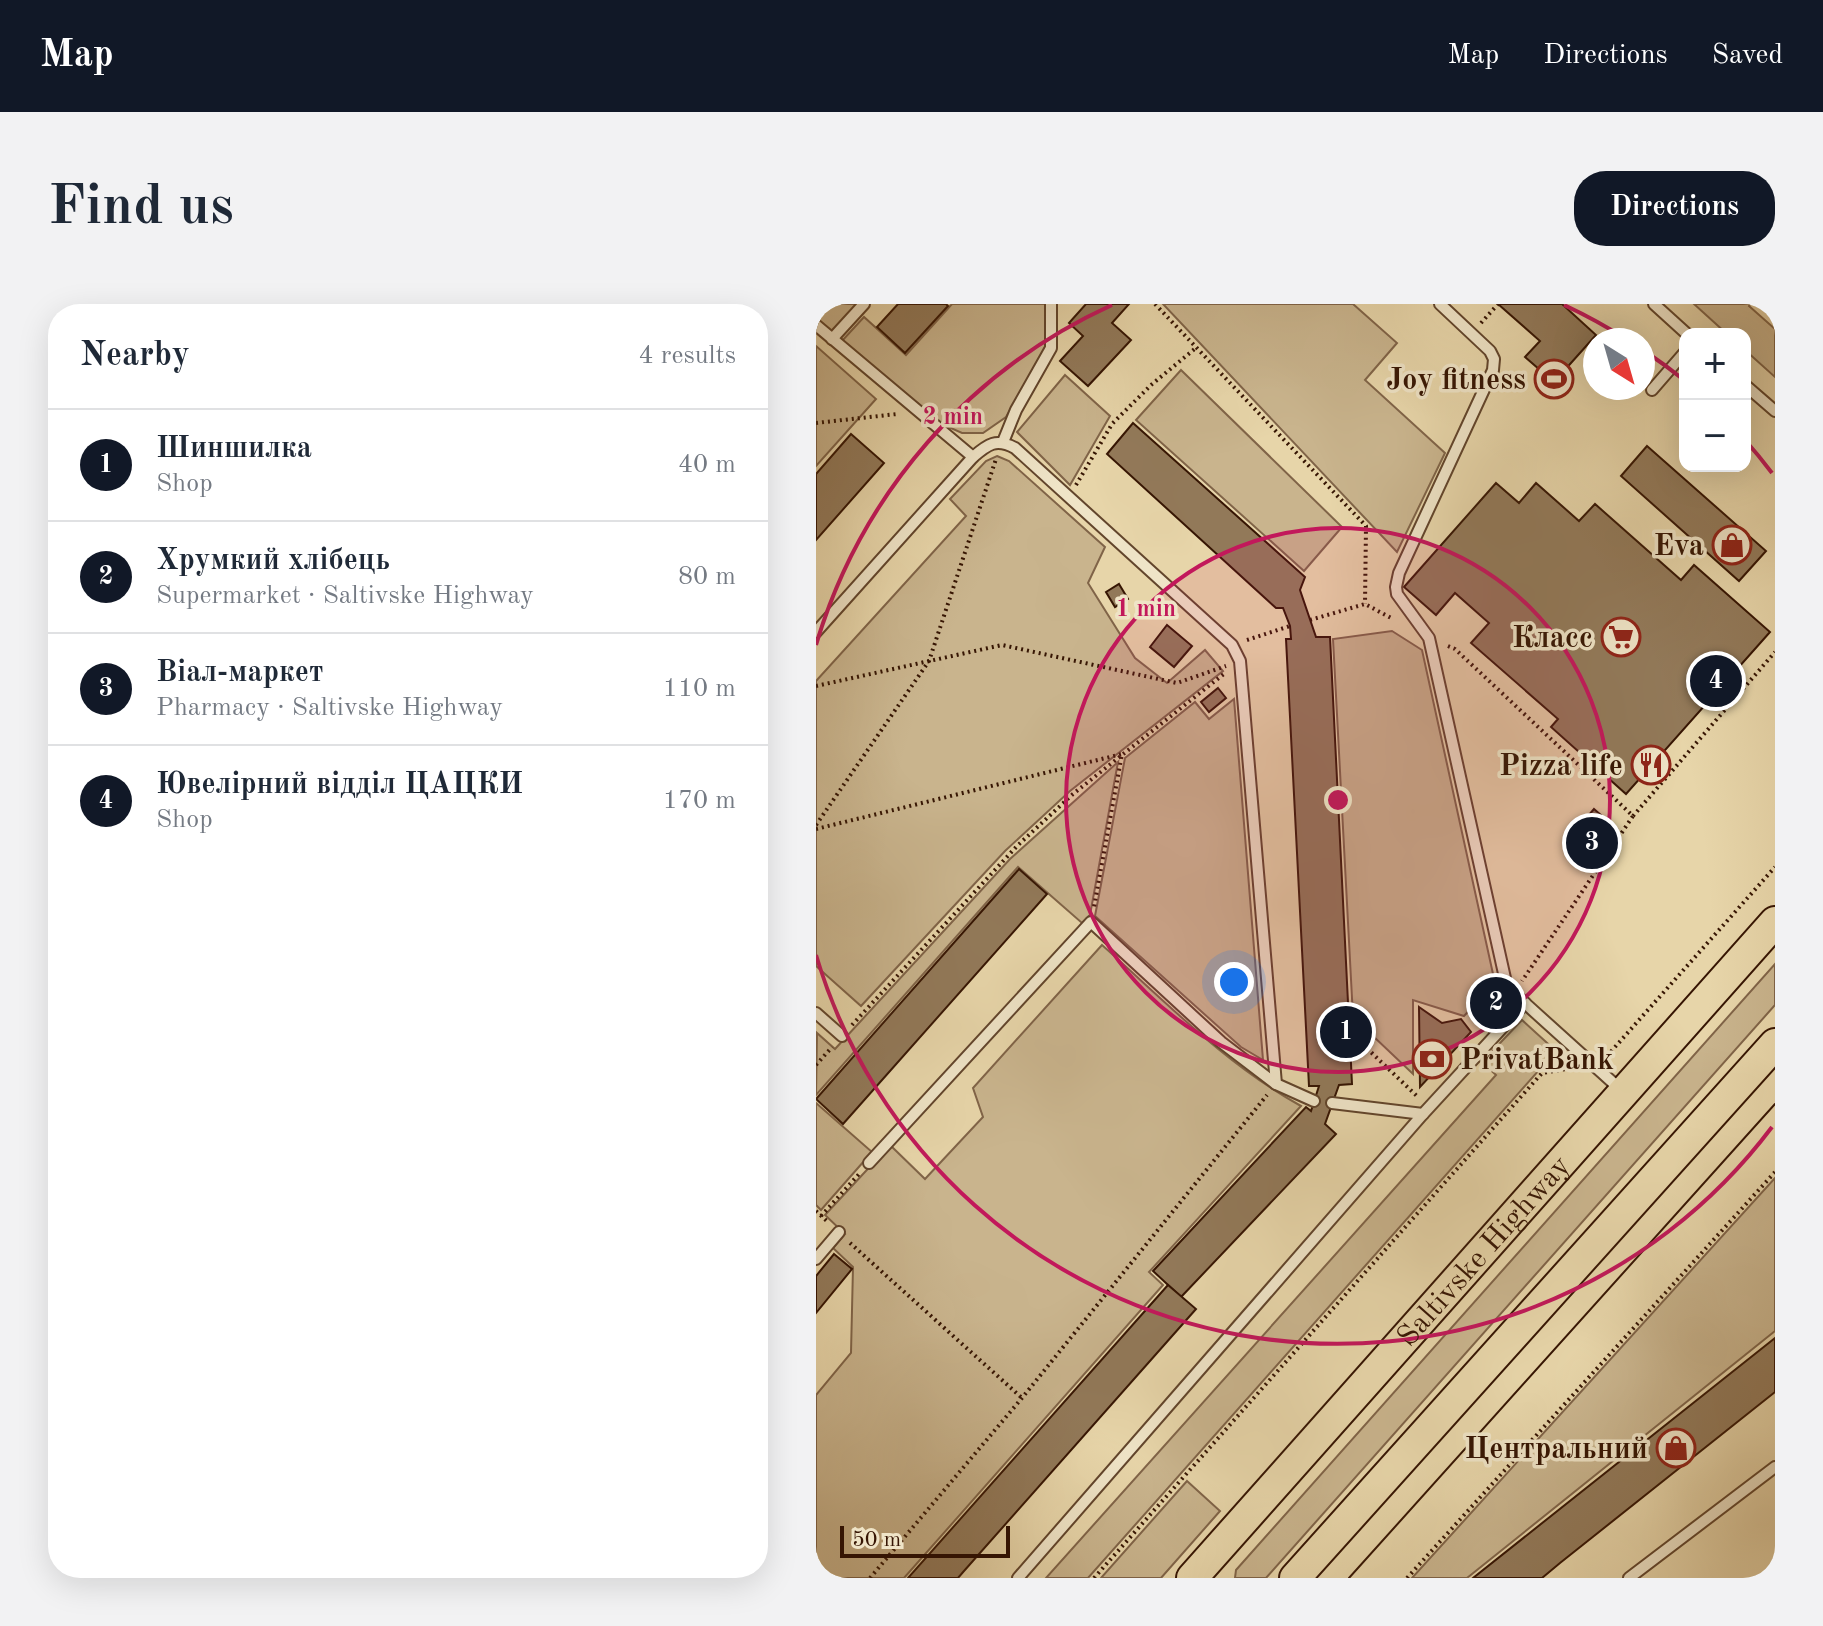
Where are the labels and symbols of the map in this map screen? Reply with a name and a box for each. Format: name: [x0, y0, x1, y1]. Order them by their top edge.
north arrow: [1583, 328, 1655, 400]
sports icon: Joy fitness: [1533, 358, 1575, 400]
place label: Joy fitness: [1386, 366, 1526, 396]
text: 2 min: [923, 406, 983, 430]
shop icon: Eva: [1711, 524, 1753, 566]
place label: Eva: [1653, 532, 1704, 562]
text: 1 min: [1116, 598, 1176, 622]
supermarket icon: Класс: [1600, 616, 1642, 658]
place label: Класс: [1512, 624, 1593, 654]
pin: 4: [1690, 651, 1742, 711]
restaurant icon: Pizza life: [1630, 744, 1672, 786]
place label: Pizza life: [1499, 752, 1623, 782]
centre of rings: [1324, 786, 1352, 814]
pin: 3: [1566, 813, 1618, 873]
your location: [1214, 962, 1254, 1002]
pin: 2: [1470, 973, 1522, 1033]
pin: 1: [1320, 1002, 1372, 1062]
bank icon: PrivatBank: [1411, 1038, 1453, 1080]
place label: PrivatBank: [1460, 1046, 1614, 1076]
street label: Saltivske Highway: [1392, 1151, 1577, 1353]
shop icon: Центральний: [1655, 1427, 1697, 1469]
place label: Центральний: [1464, 1435, 1648, 1465]
scale bar: [840, 1522, 1010, 1558]

